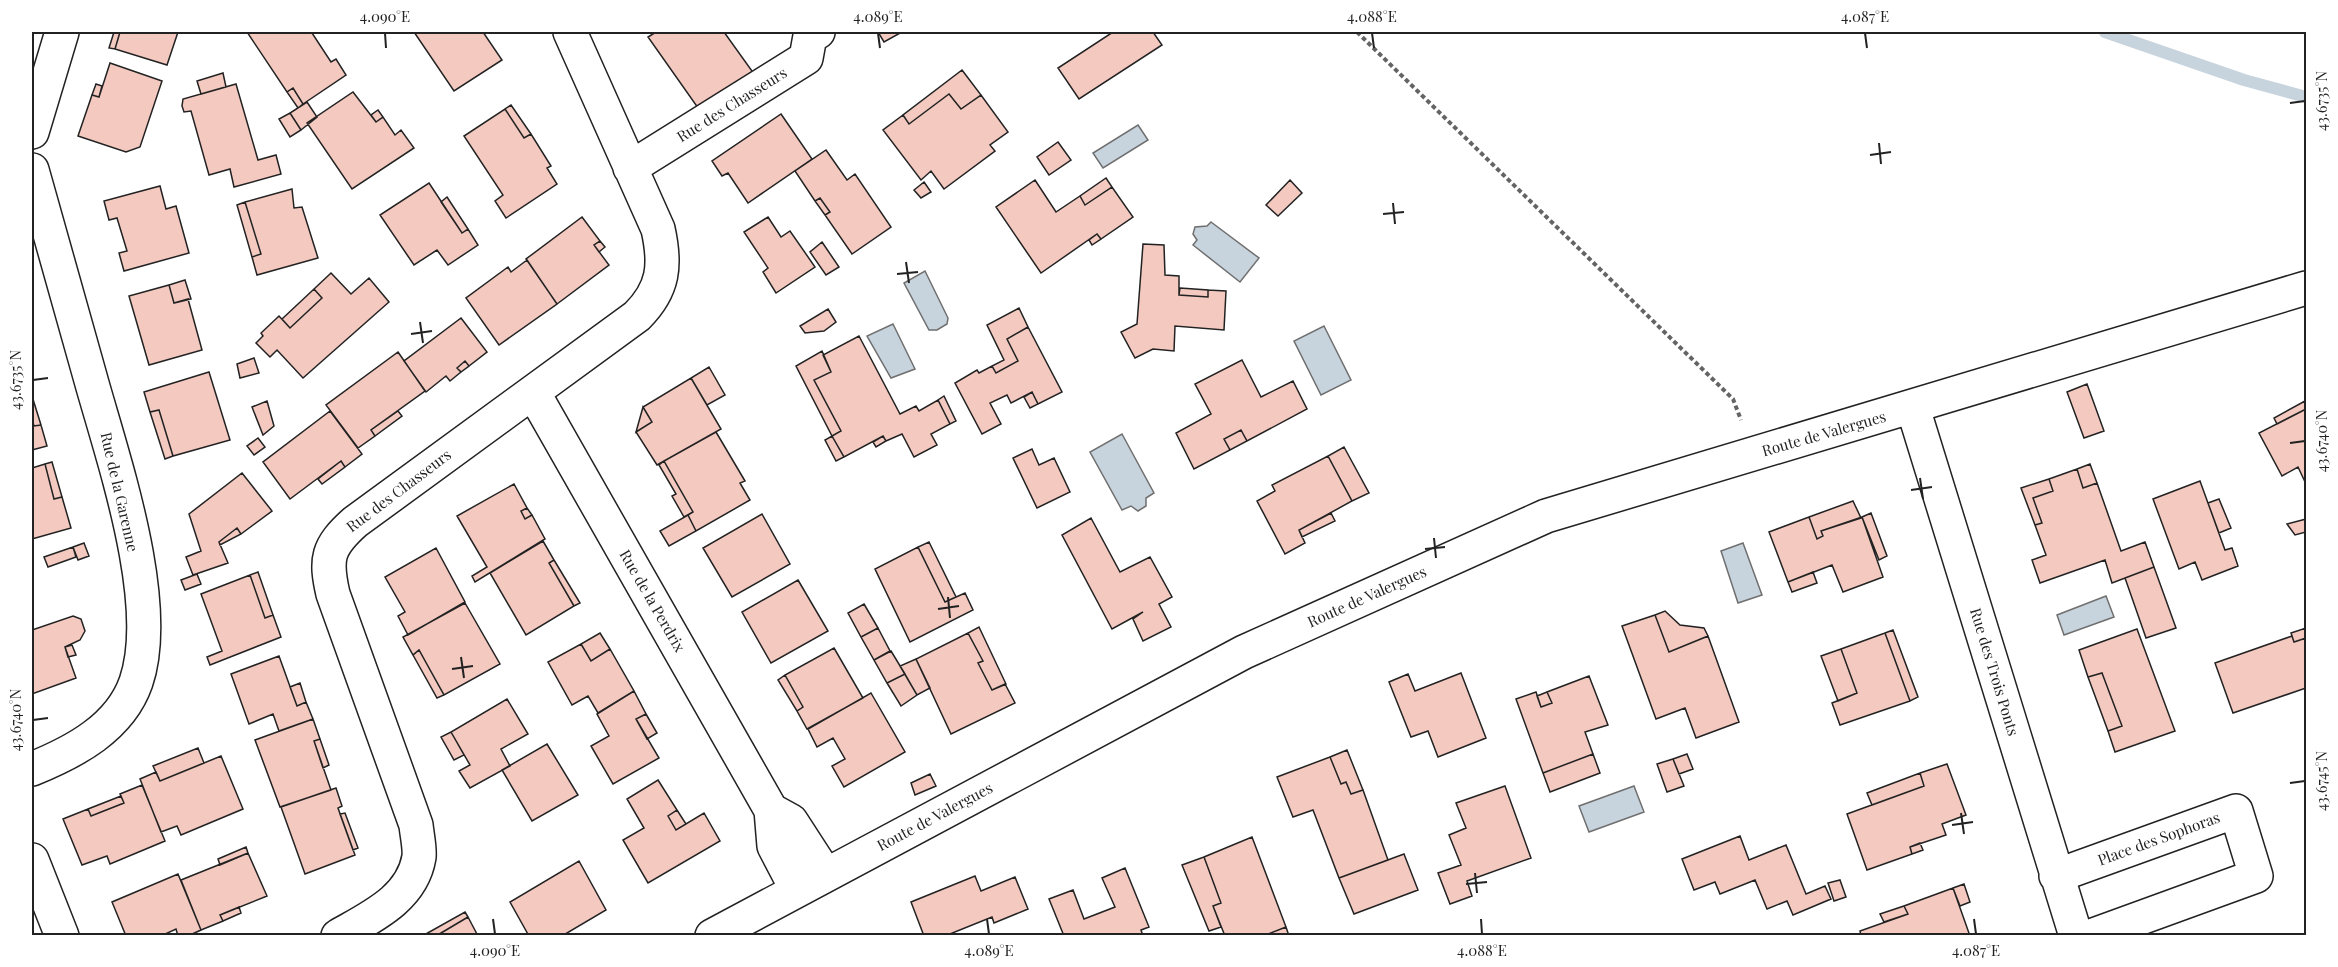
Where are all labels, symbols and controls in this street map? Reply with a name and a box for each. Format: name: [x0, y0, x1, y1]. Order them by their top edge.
text: 4.090°E: [360, 6, 410, 26]
text: 4.089°E: [853, 6, 903, 26]
text: 4.088°E: [1347, 6, 1397, 26]
text: 4.087°E: [1841, 6, 1889, 26]
street label: Rue des Chasseurs: [673, 62, 790, 146]
text: 43.6735°N: [2311, 71, 2331, 131]
text: 43.6735°N: [5, 350, 25, 410]
street label: Route de Valergues: [1759, 406, 1888, 460]
text: 43.6740°N: [2311, 409, 2331, 472]
street label: Rue de la Garenne: [96, 430, 143, 553]
street label: Rue des Chasseurs: [342, 444, 455, 536]
street label: Rue de la Perdrix: [616, 546, 690, 655]
street label: Route de Valergues: [1304, 561, 1429, 631]
street label: Rue des Trois Ponts: [1966, 605, 2024, 738]
text: 43.6740°N: [5, 688, 25, 751]
text: 43.6745°N: [2311, 751, 2331, 811]
street label: Route de Valergues: [873, 777, 996, 855]
street label: Place des Sophoras: [2095, 807, 2223, 869]
text: 4.090°E: [470, 940, 520, 960]
text: 4.089°E: [964, 940, 1014, 960]
text: 4.088°E: [1457, 940, 1507, 960]
text: 4.087°E: [1952, 940, 2000, 960]

